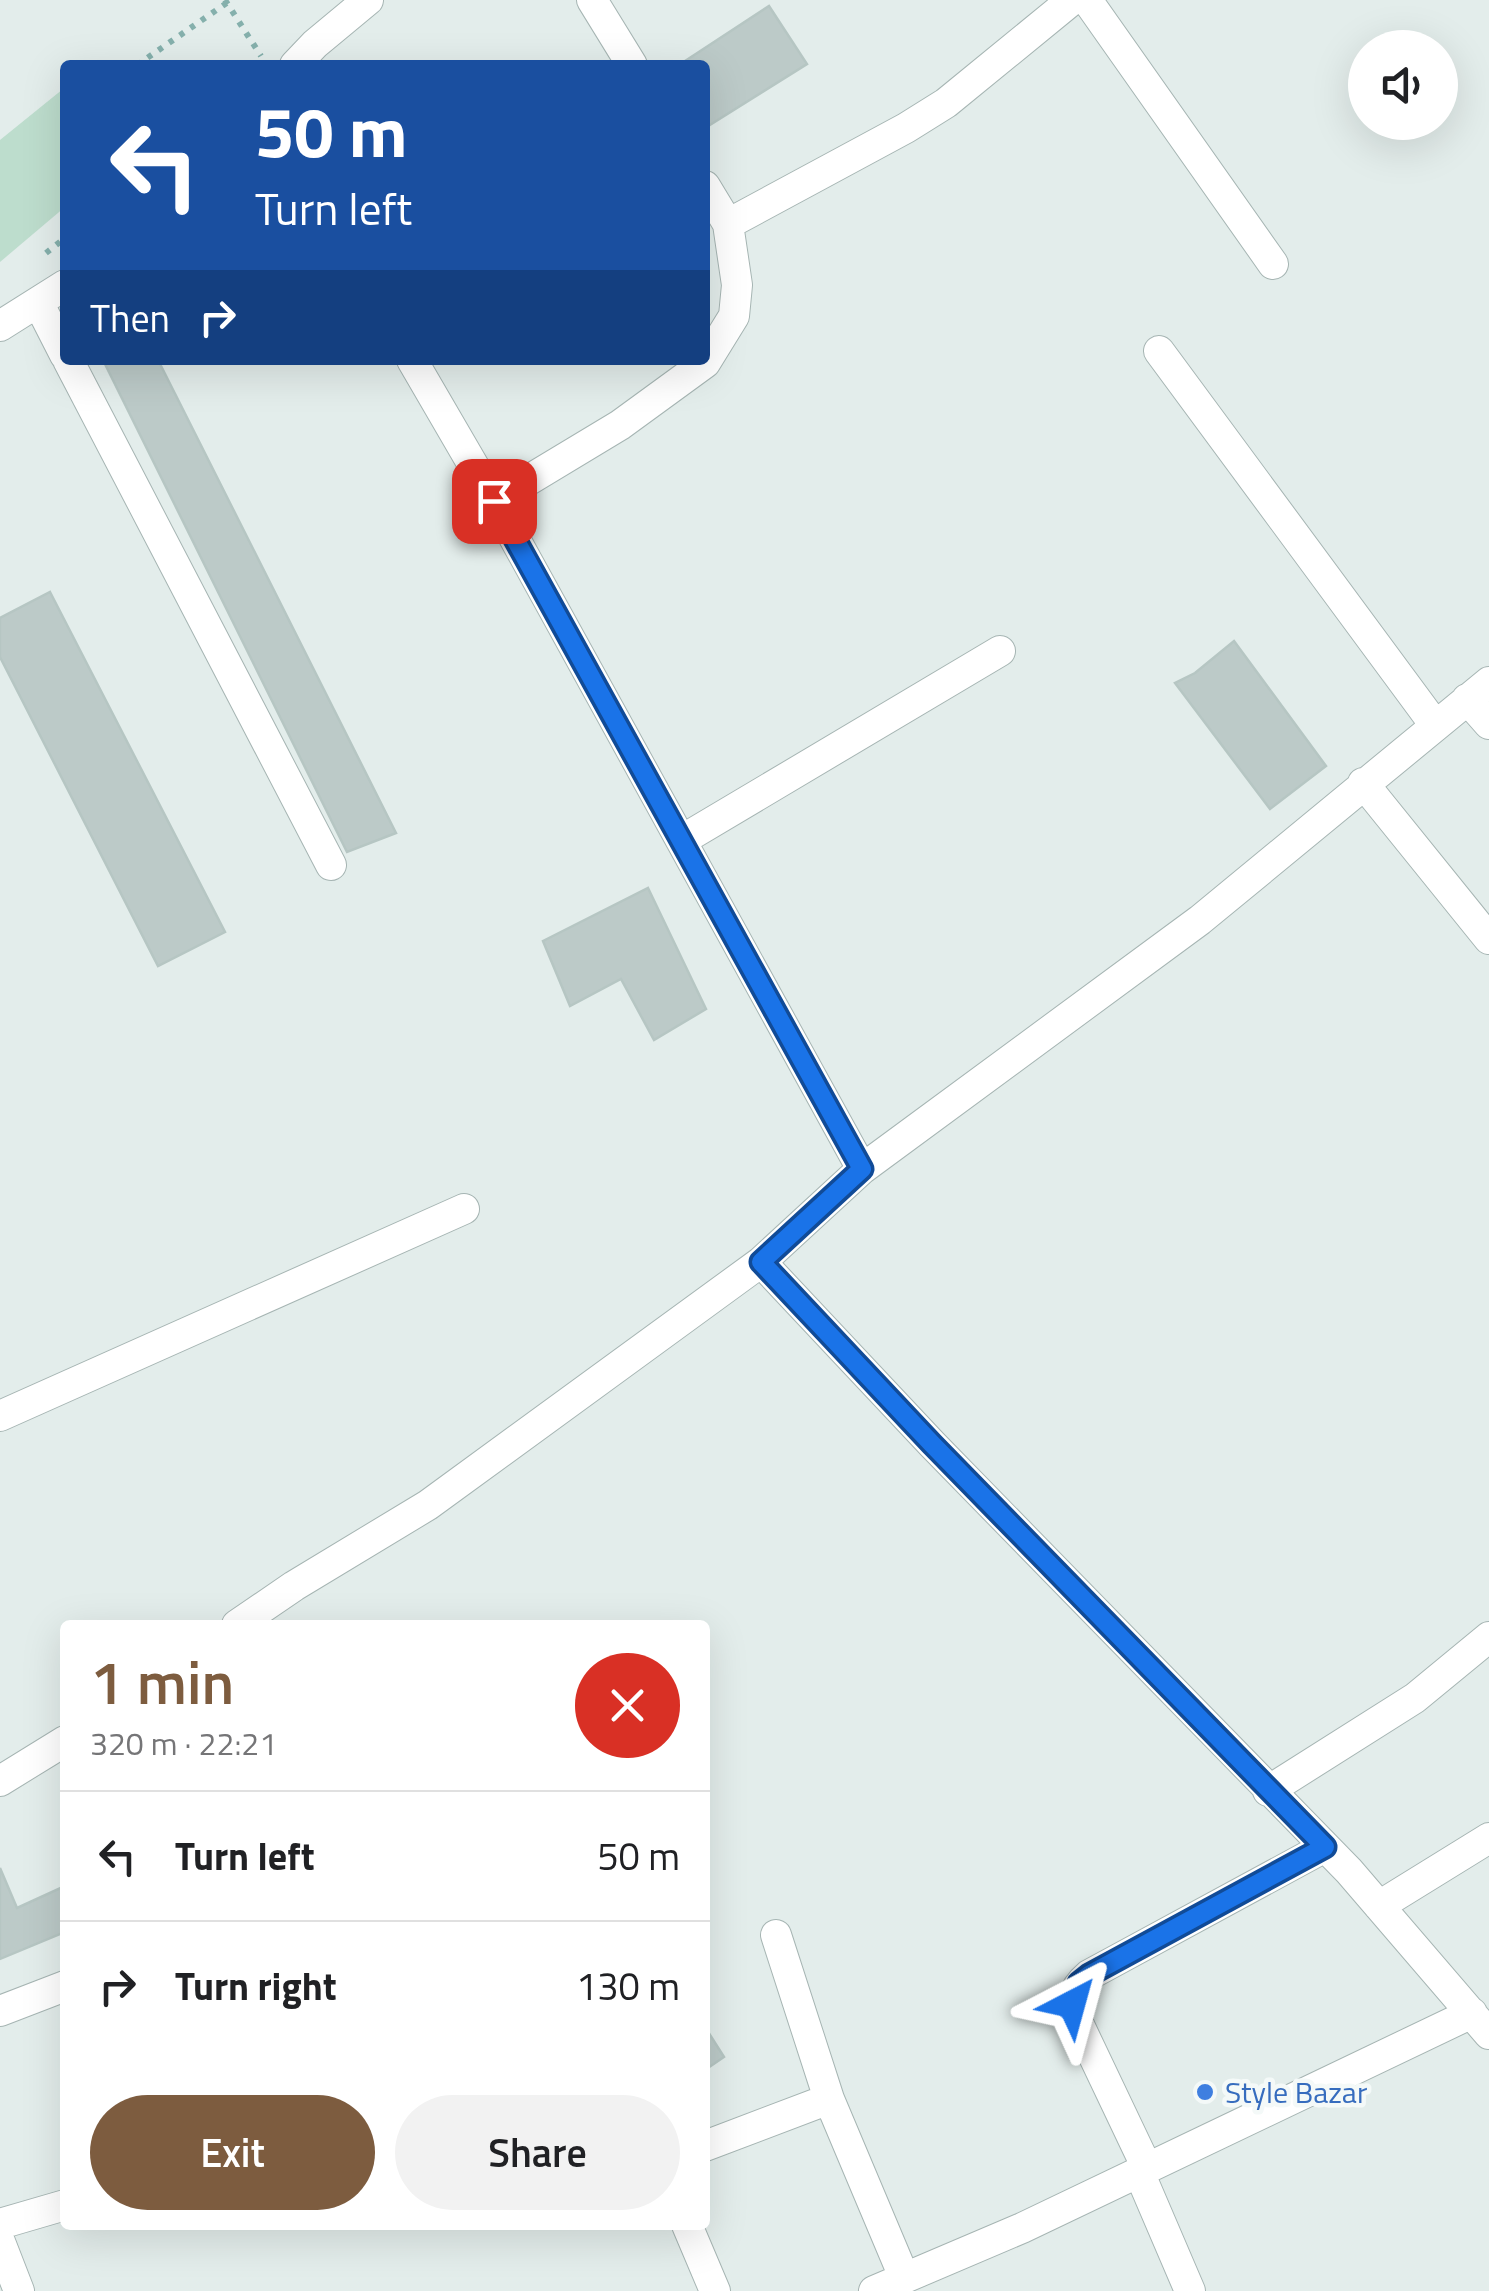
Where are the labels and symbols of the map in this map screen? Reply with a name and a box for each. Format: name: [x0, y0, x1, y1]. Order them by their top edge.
pin: [452, 459, 537, 544]
position arrow: [1020, 1952, 1124, 2056]
place label: Style Bazar: [1225, 2069, 1367, 2115]
marker: Style Bazar: [1194, 2081, 1216, 2103]

